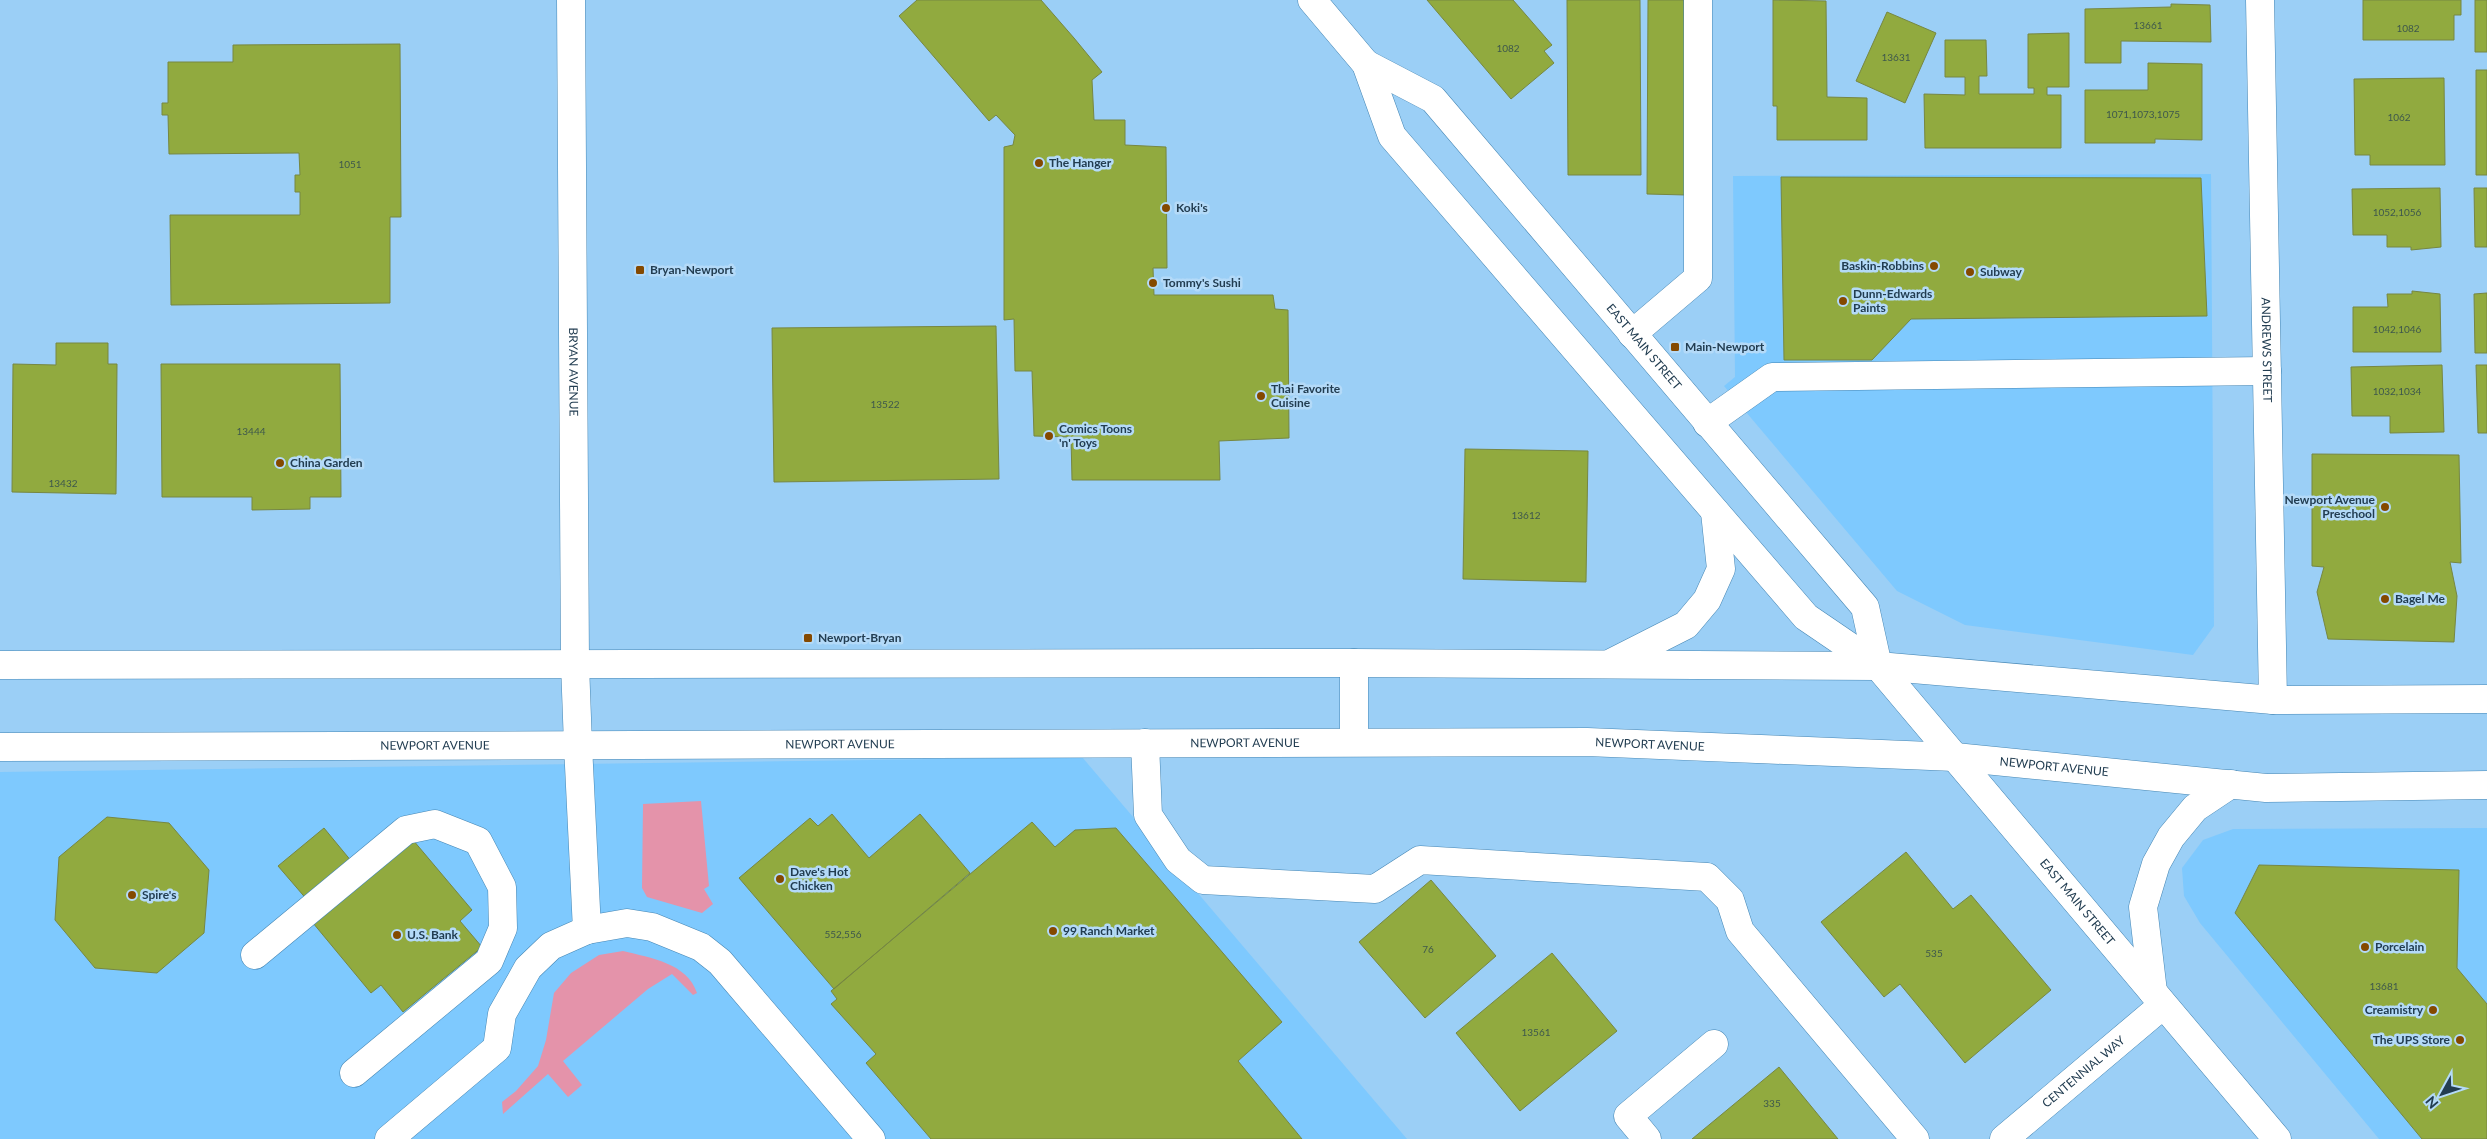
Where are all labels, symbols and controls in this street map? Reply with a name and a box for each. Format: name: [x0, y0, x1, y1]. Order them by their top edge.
house number: 13661: [2133, 19, 2163, 31]
house number: 1082: [2396, 22, 2420, 34]
house number: 1082: [1496, 42, 1520, 54]
house number: 13631: [1881, 51, 1911, 63]
house number: 1071,1073,1075: [2106, 108, 2180, 120]
house number: 1062: [2387, 111, 2411, 123]
place label: The Hanger: [1049, 155, 1112, 170]
marker: The Hanger: [1033, 157, 1045, 169]
house number: 1051: [338, 158, 362, 170]
place label: Koki's: [1176, 200, 1208, 215]
marker: Koki's: [1160, 202, 1172, 214]
house number: 1052,1056: [2373, 206, 2422, 218]
place label: Baskin-Robbins: [1841, 258, 1924, 273]
marker: Baskin-Robbins: [1928, 260, 1940, 272]
place label: Bryan-Newport: [650, 262, 734, 277]
marker: Bryan-Newport: [634, 264, 646, 276]
place label: Subway: [1980, 264, 2022, 279]
marker: Subway: [1964, 266, 1976, 278]
place label: Tommy's Sushi: [1163, 275, 1241, 290]
marker: Tommy's Sushi: [1147, 277, 1159, 289]
place label: Dunn-Edwards Paints: [1853, 286, 1932, 315]
marker: Dunn-Edwards Paints: [1837, 295, 1849, 307]
street label: ANDREWS STREET: [2259, 297, 2275, 403]
street label: EAST MAIN STREET: [1603, 300, 1685, 393]
house number: 1042,1046: [2373, 323, 2422, 335]
street label: BRYAN AVENUE: [566, 327, 582, 417]
place label: Main-Newport: [1685, 339, 1765, 354]
marker: Main-Newport: [1669, 341, 1681, 353]
place label: Thai Favorite Cuisine: [1271, 381, 1341, 410]
house number: 1032,1034: [2373, 385, 2422, 397]
marker: Thai Favorite Cuisine: [1255, 390, 1267, 402]
house number: 13522: [870, 398, 900, 410]
place label: Comics Toons 'n' Toys: [1059, 421, 1132, 450]
house number: 13444: [236, 425, 266, 437]
marker: Comics Toons 'n' Toys: [1043, 430, 1055, 442]
place label: China Garden: [290, 455, 363, 470]
marker: China Garden: [274, 457, 286, 469]
house number: 13432: [48, 477, 78, 489]
place label: Newport Avenue Preschool: [2284, 492, 2376, 521]
marker: Newport Avenue Preschool: [2379, 501, 2391, 513]
house number: 13612: [1511, 509, 1541, 521]
place label: Bagel Me: [2395, 591, 2446, 606]
marker: Bagel Me: [2379, 593, 2391, 605]
place label: Newport-Bryan: [818, 630, 902, 645]
marker: Newport-Bryan: [802, 632, 814, 644]
street label: NEWPORT AVENUE: [1595, 734, 1705, 754]
street label: NEWPORT AVENUE: [1190, 735, 1300, 750]
street label: NEWPORT AVENUE: [785, 736, 895, 752]
street label: NEWPORT AVENUE: [380, 737, 490, 753]
street label: NEWPORT AVENUE: [1999, 753, 2110, 779]
street label: EAST MAIN STREET: [2037, 856, 2118, 948]
place label: Dave's Hot Chicken: [790, 864, 849, 893]
marker: Dave's Hot Chicken: [774, 873, 786, 885]
place label: Spire's: [142, 887, 176, 902]
marker: Spire's: [126, 889, 138, 901]
place label: 99 Ranch Market: [1063, 923, 1155, 938]
marker: 99 Ranch Market: [1047, 925, 1059, 937]
place label: U.S. Bank: [407, 927, 459, 942]
house number: 552,556: [824, 928, 862, 940]
marker: U.S. Bank: [391, 929, 403, 941]
place label: Porcelain: [2375, 939, 2425, 954]
marker: Porcelain: [2359, 941, 2371, 953]
house number: 76: [1422, 943, 1434, 955]
house number: 535: [1925, 947, 1943, 959]
house number: 13681: [2369, 980, 2399, 992]
place label: Creamistry: [2365, 1002, 2424, 1017]
marker: Creamistry: [2427, 1004, 2439, 1016]
house number: 13561: [1521, 1026, 1551, 1038]
street label: CENTENNIAL WAY: [2039, 1032, 2128, 1111]
place label: The UPS Store: [2373, 1032, 2451, 1047]
marker: The UPS Store: [2454, 1034, 2466, 1046]
north arrow: [2417, 1069, 2467, 1119]
text: N: [2422, 1093, 2442, 1112]
house number: 335: [1763, 1097, 1781, 1109]

